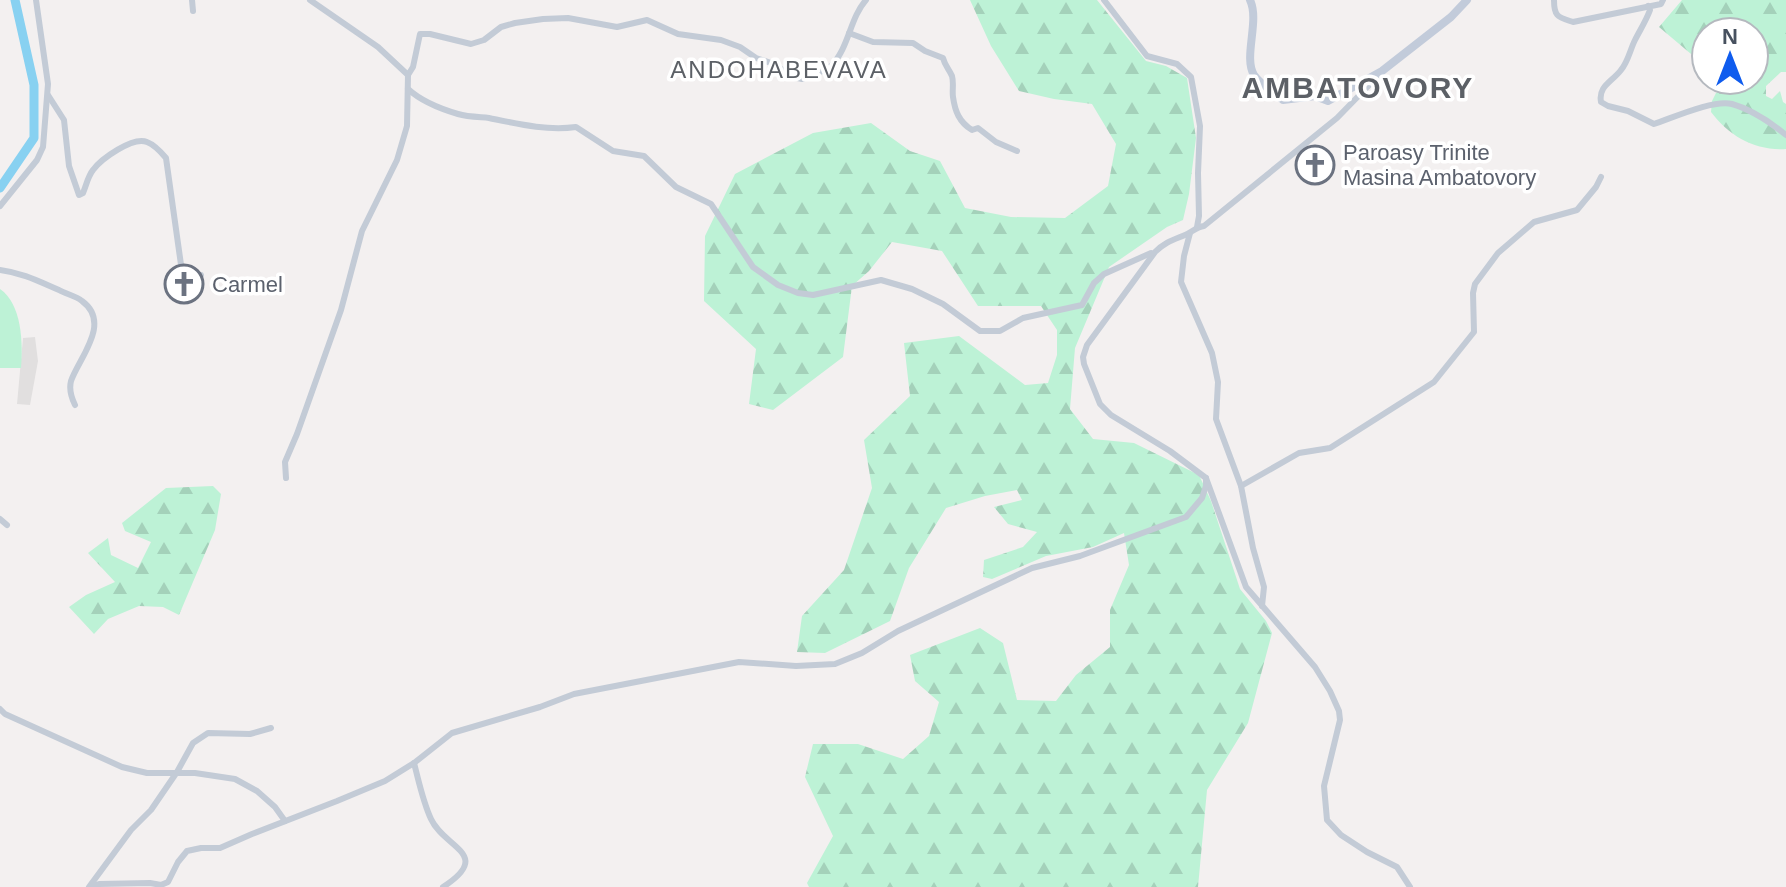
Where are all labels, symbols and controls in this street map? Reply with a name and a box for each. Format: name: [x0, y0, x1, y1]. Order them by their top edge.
north arrow: [1690, 16, 1770, 96]
text: N: [1722, 24, 1738, 49]
district label: ANDOHABEVAVA: [670, 56, 888, 83]
district label: AMBATOVORY: [1242, 71, 1474, 104]
place label: Paroasy Trinite Masina Ambatovory: [1343, 140, 1536, 190]
church icon: Paroasy Trinite Masina Ambatovory: [1294, 144, 1336, 186]
church icon: Carmel: [163, 263, 205, 305]
place label: Carmel: [212, 272, 283, 297]

